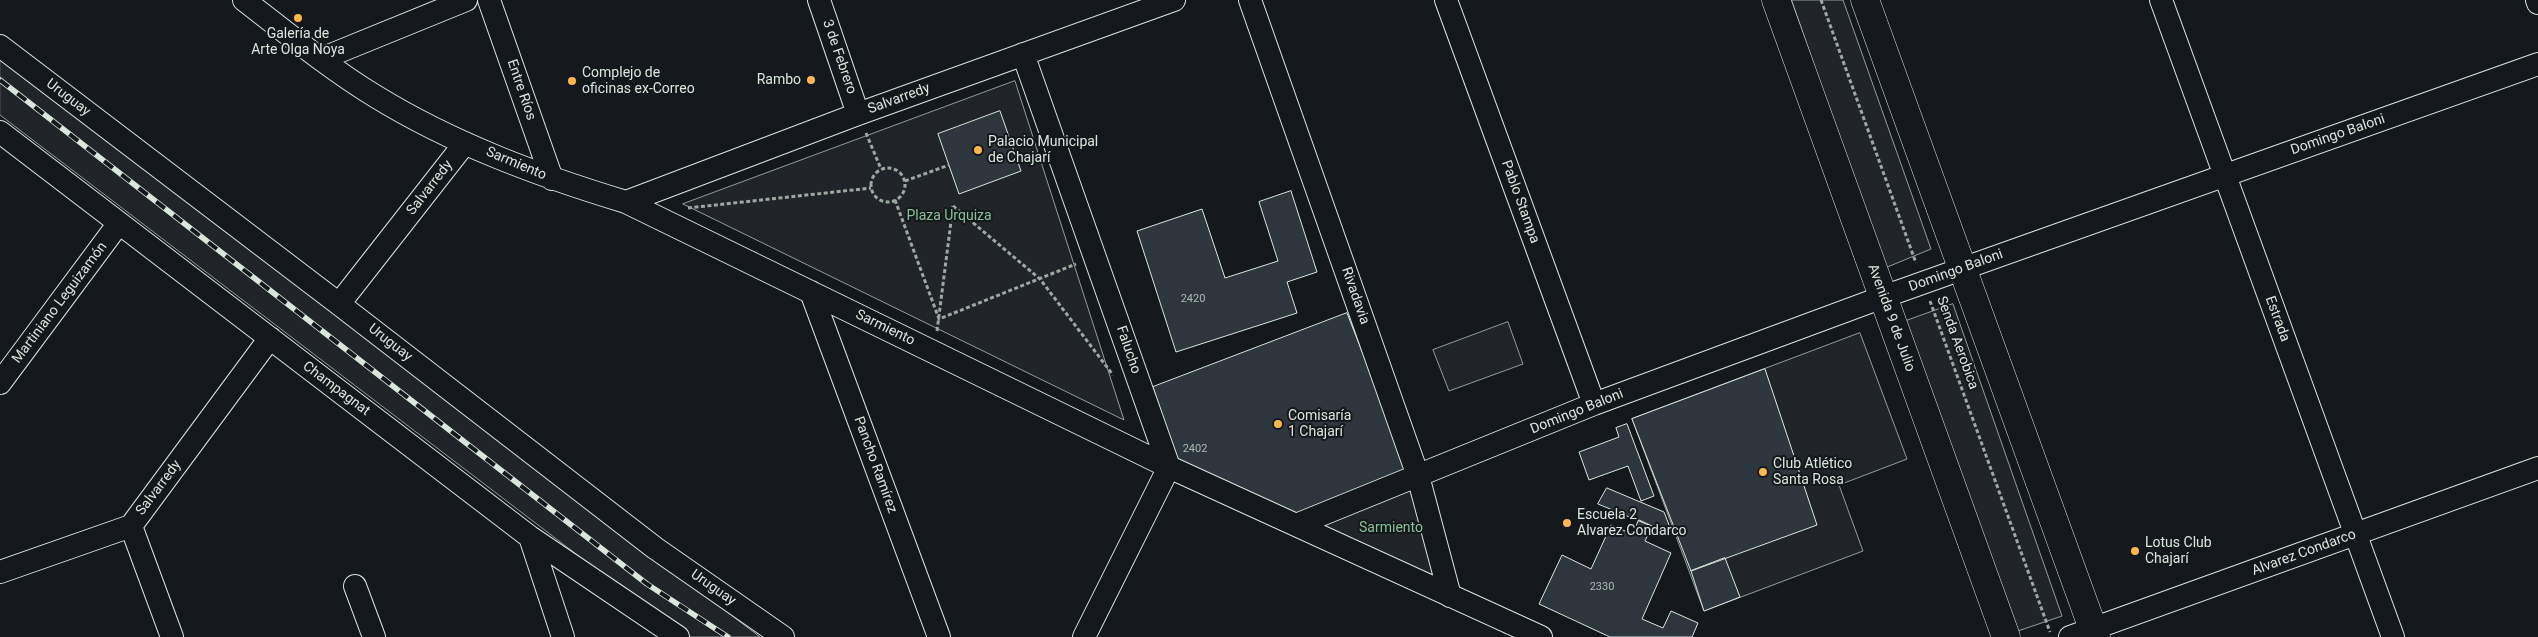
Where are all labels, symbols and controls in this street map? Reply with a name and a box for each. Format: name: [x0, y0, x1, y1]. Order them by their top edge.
marker: Galería de Arte Olga Noya: [292, 12, 304, 24]
street label: 3 de Febrero: [818, 18, 860, 96]
place label: Galería de Arte Olga Noya: [251, 26, 345, 58]
street label: Entre Ríos: [503, 57, 539, 123]
place label: Complejo de oficinas ex-Correo: [582, 65, 695, 98]
place label: Rambo: [757, 72, 801, 88]
marker: Rambo: [805, 74, 817, 86]
marker: Complejo de oficinas ex-Correo: [566, 75, 578, 87]
street label: Uruguay: [42, 76, 94, 120]
street label: Salvarredy: [866, 80, 932, 118]
street label: Domingo Baloni: [2289, 111, 2387, 159]
place label: Palacio Municipal de Chajarí: [988, 134, 1098, 166]
street label: Sarmiento: [483, 144, 549, 184]
marker: Palacio Municipal de Chajarí: [972, 144, 984, 156]
street label: Salvarredy: [403, 157, 457, 219]
street label: Pablo Stampa: [1497, 158, 1543, 246]
park label: Plaza Urquiza: [906, 208, 992, 224]
street label: Martiniano Leguizamón: [9, 239, 111, 367]
street label: Domingo Baloni: [1907, 246, 2005, 296]
street label: Avenida 9 de Julio: [1864, 262, 1918, 374]
street label: Rivadavia: [1337, 265, 1373, 327]
house number: 2420: [1181, 292, 1205, 306]
street label: Senda Aerobica: [1932, 294, 1982, 392]
street label: Estrada: [2261, 294, 2293, 344]
street label: Sarmiento: [853, 306, 917, 350]
street label: Uruguay: [365, 321, 415, 365]
street label: Falucho: [1112, 324, 1144, 376]
street label: Champagnat: [299, 358, 373, 420]
street label: Domingo Baloni: [1528, 386, 1626, 438]
place label: Comisaría 1 Chajarí: [1288, 408, 1351, 441]
street label: Pancho Ramírez: [850, 414, 900, 516]
marker: Comisaría 1 Chajarí: [1272, 418, 1284, 430]
house number: 2402: [1183, 442, 1207, 456]
place label: Club Atlético Santa Rosa: [1773, 456, 1852, 488]
street label: Salvarredy: [133, 457, 185, 519]
marker: Club Atlético Santa Rosa: [1757, 466, 1769, 478]
place label: Escuela 2 Alvarez Condarco: [1577, 507, 1687, 540]
marker: Escuela 2 Alvarez Condarco: [1561, 517, 1573, 529]
park label: Sarmiento: [1359, 520, 1423, 536]
street label: Alvarez Condarco: [2250, 526, 2358, 580]
place label: Lotus Club Chajarí: [2145, 535, 2212, 568]
marker: Lotus Club Chajarí: [2129, 545, 2141, 557]
street label: Uruguay: [687, 566, 739, 610]
house number: 2330: [1590, 580, 1614, 594]

